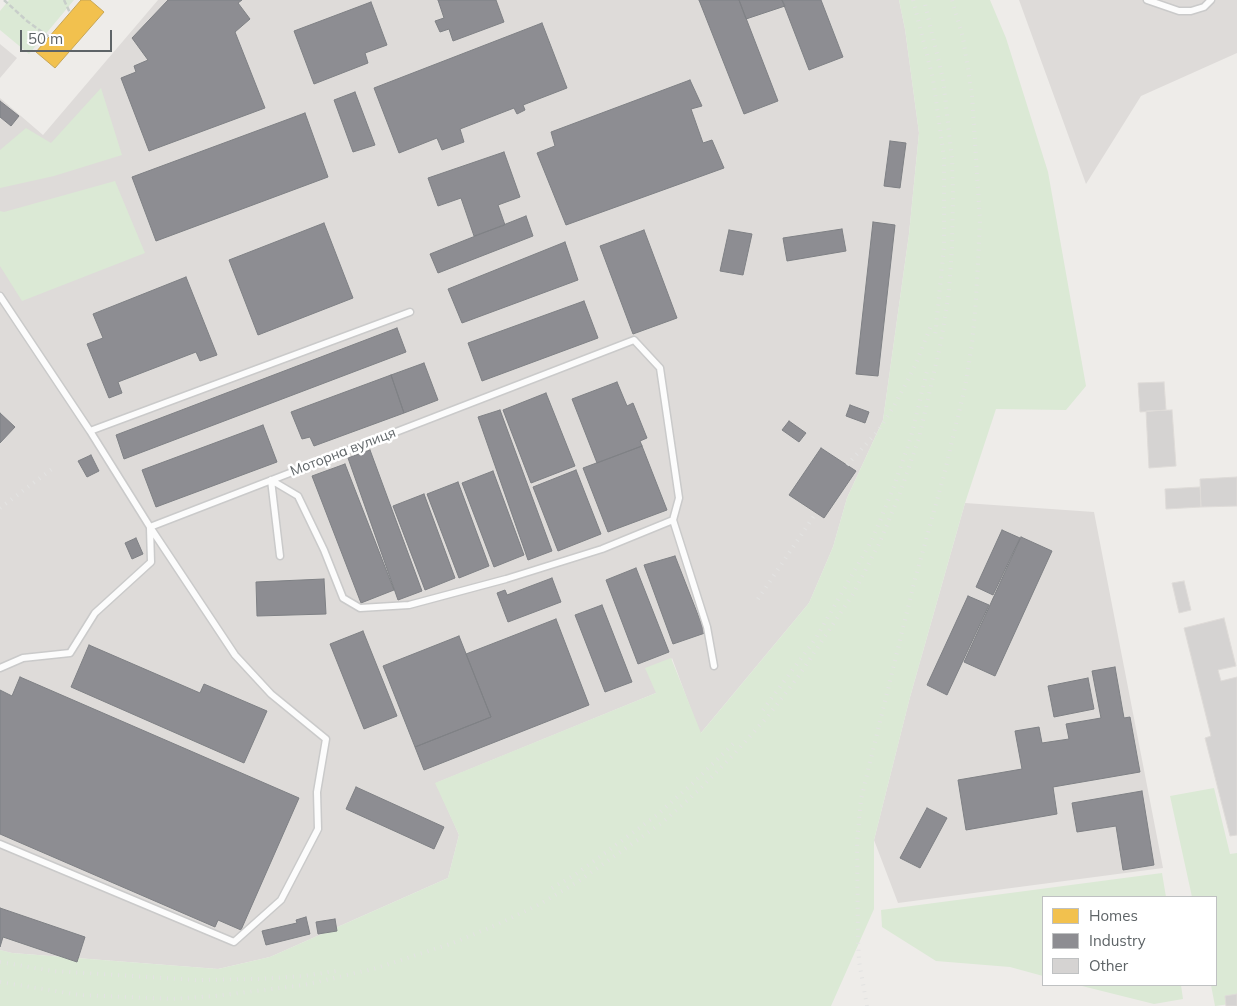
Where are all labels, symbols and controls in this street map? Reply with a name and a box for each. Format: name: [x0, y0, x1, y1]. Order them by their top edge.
scale bar: [22, 20, 115, 52]
text: 50 m: [28, 29, 63, 48]
street label: Моторна вулиця: [288, 424, 398, 480]
legend: [1042, 896, 1217, 986]
text: Homes: [1089, 906, 1138, 925]
text: Industry: [1089, 931, 1146, 950]
text: Other: [1089, 956, 1128, 975]

